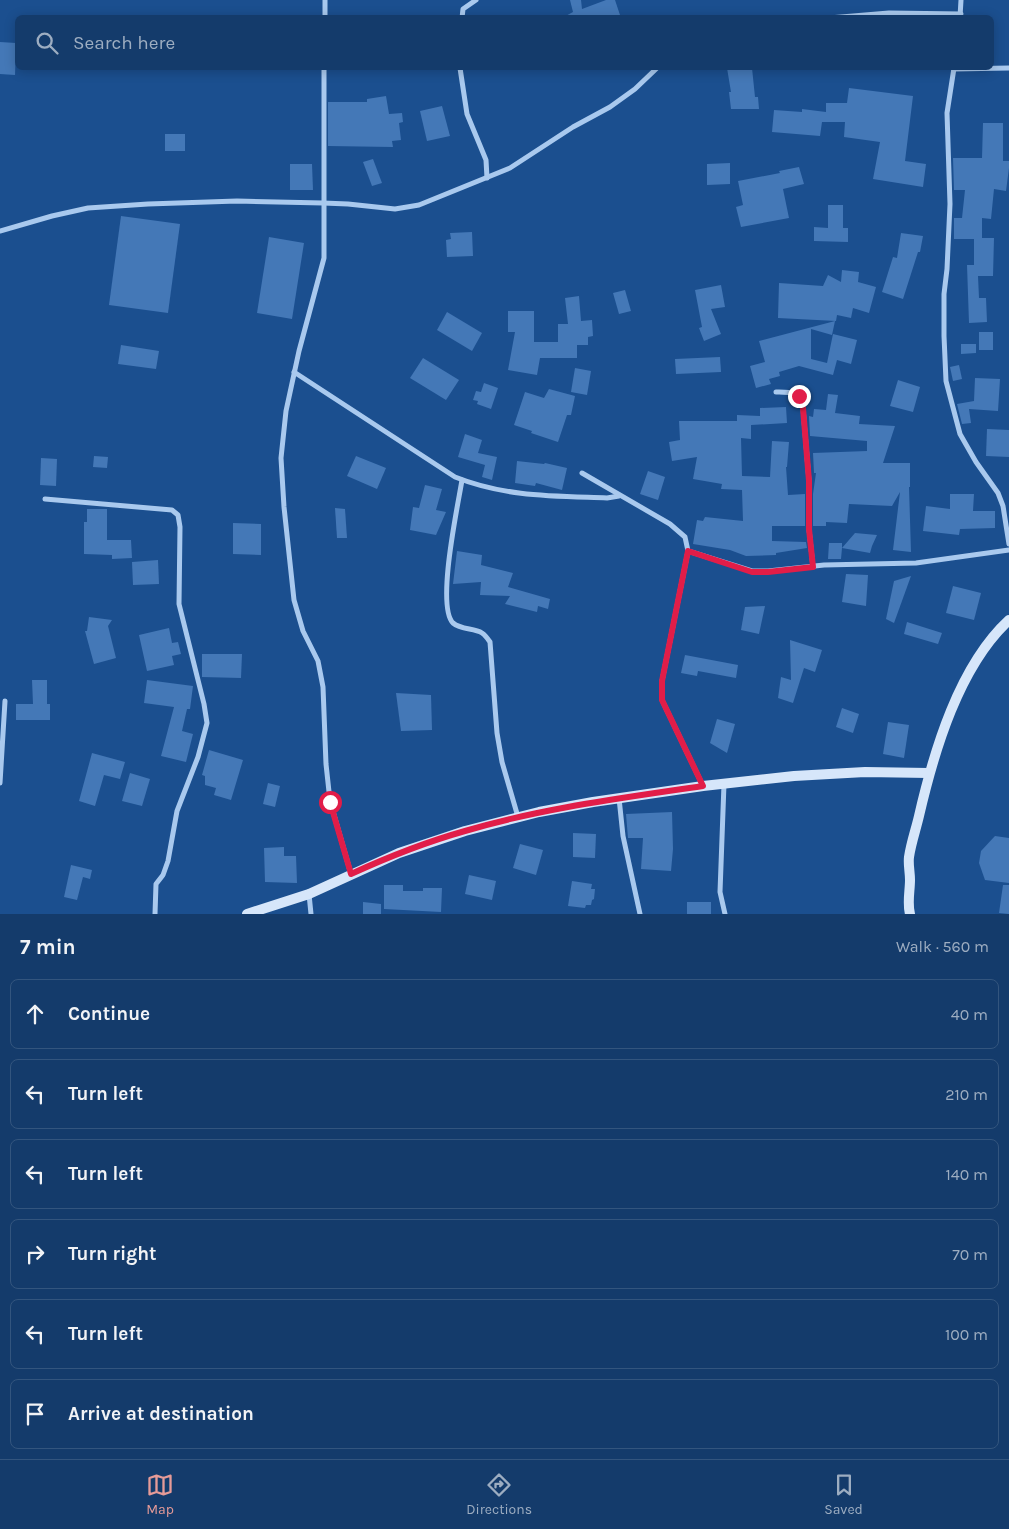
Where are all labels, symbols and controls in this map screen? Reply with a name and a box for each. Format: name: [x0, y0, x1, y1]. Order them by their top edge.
search box: [15, 15, 994, 70]
icon: search: [33, 29, 61, 57]
text: Search here: [73, 32, 175, 54]
route end: [788, 385, 811, 408]
route start: [319, 791, 342, 814]
text: 7 min: [20, 935, 76, 959]
text: Walk · 560 m: [896, 937, 989, 956]
icon: ahead: [21, 1000, 49, 1028]
text: Continue: [68, 1003, 150, 1025]
text: 40 m: [951, 1005, 988, 1024]
icon: left: [21, 1080, 49, 1108]
text: Turn left: [68, 1083, 143, 1105]
text: 210 m: [945, 1085, 988, 1104]
icon: left: [21, 1160, 49, 1188]
text: Turn left: [68, 1163, 143, 1185]
text: 140 m: [946, 1165, 988, 1184]
icon: right: [21, 1240, 49, 1268]
text: Turn right: [68, 1243, 157, 1265]
text: 70 m: [952, 1245, 988, 1264]
icon: left: [21, 1320, 49, 1348]
text: Turn left: [68, 1323, 143, 1345]
text: 100 m: [945, 1325, 988, 1344]
icon: arrive: [21, 1400, 49, 1428]
text: Arrive at destination: [68, 1403, 254, 1425]
tab: Map: [146, 1471, 174, 1518]
tab: Directions: [466, 1471, 532, 1518]
tab: Saved: [824, 1471, 863, 1518]

